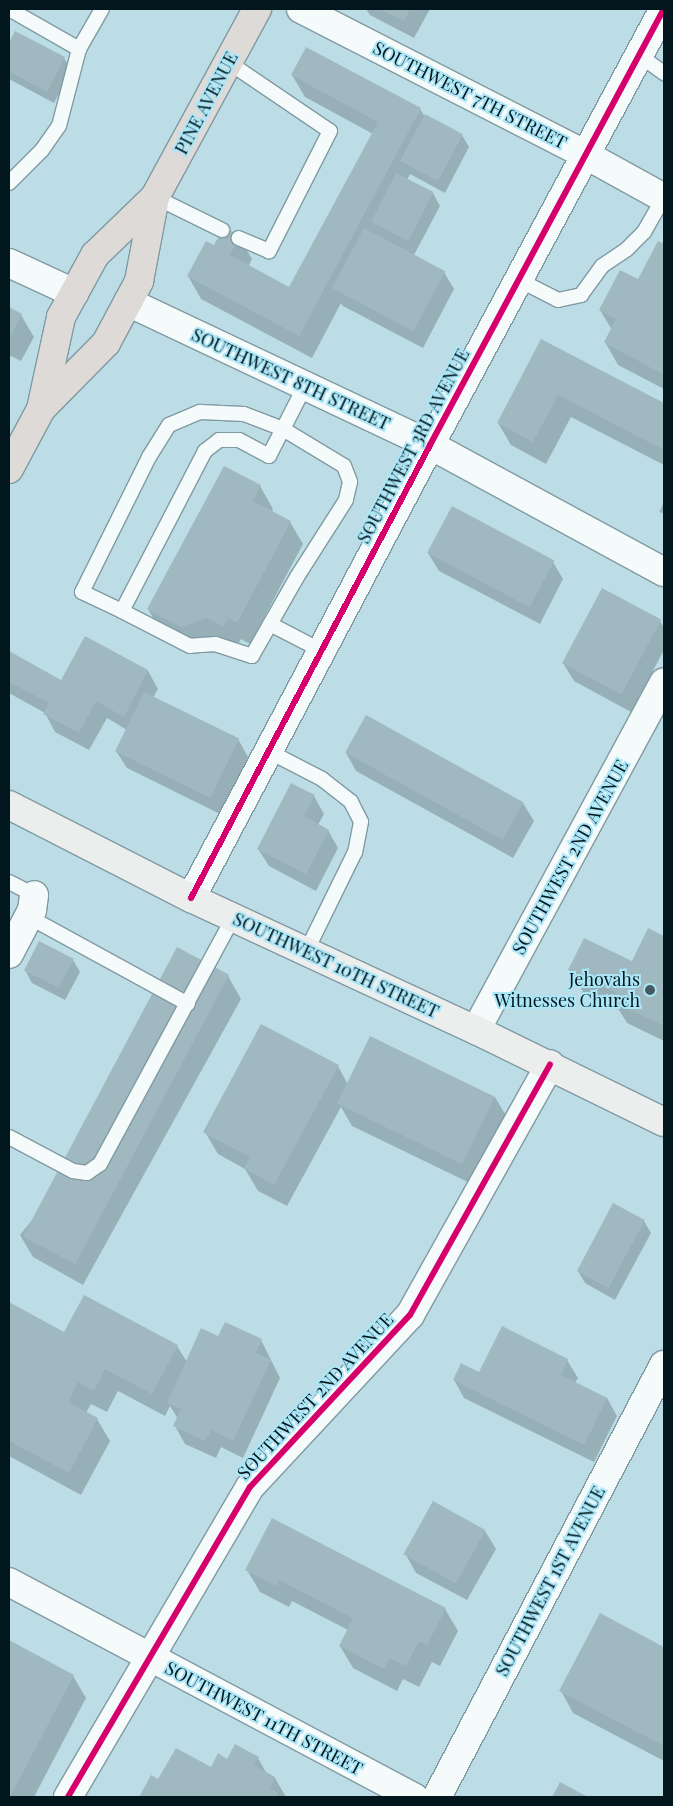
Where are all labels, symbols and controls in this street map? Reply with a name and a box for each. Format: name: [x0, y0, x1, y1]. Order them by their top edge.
street label: SOUTHWEST 7TH STREET: [369, 37, 571, 153]
street label: PINE AVENUE: [170, 48, 242, 158]
street label: SOUTHWEST 8TH STREET: [188, 323, 394, 435]
street label: SOUTHWEST 3RD AVENUE: [352, 344, 474, 548]
street label: SOUTHWEST 2ND AVENUE: [507, 755, 633, 959]
street label: SOUTHWEST 10TH STREET: [229, 908, 443, 1022]
place label: Jehovahs Witnesses Church: [495, 969, 640, 1012]
marker: Jehovahs Witnesses Church: [644, 984, 656, 996]
street label: SOUTHWEST 2ND AVENUE: [232, 1308, 398, 1484]
street label: SOUTHWEST 1ST AVENUE: [490, 1482, 610, 1680]
street label: SOUTHWEST 11TH STREET: [161, 1657, 367, 1779]

